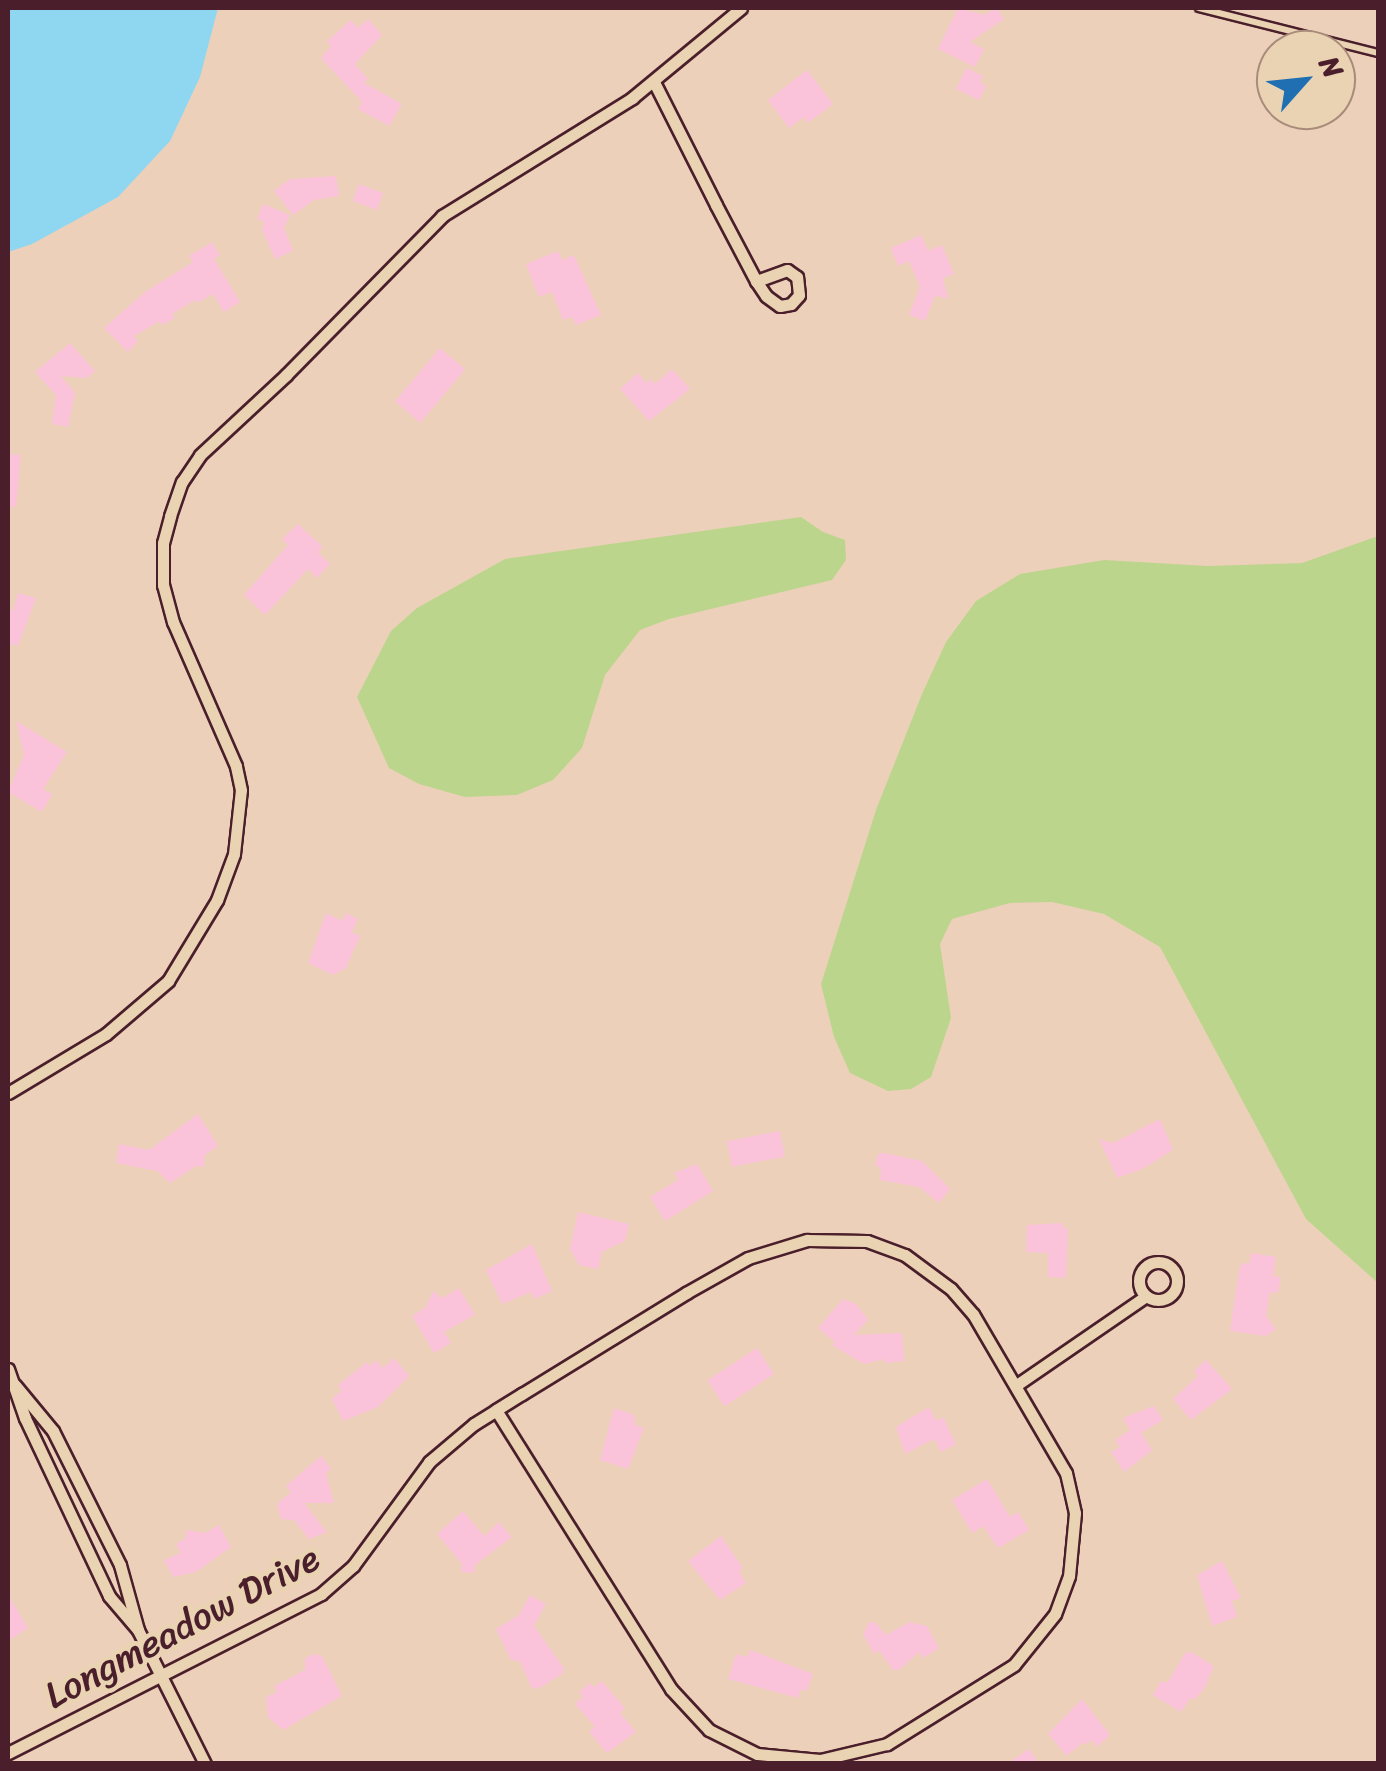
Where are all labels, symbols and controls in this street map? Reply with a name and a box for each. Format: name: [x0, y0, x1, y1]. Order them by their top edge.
north arrow: [1256, 30, 1356, 130]
text: N: [1305, 47, 1358, 87]
street label: Longmeadow Drive: [36, 1535, 328, 1719]

